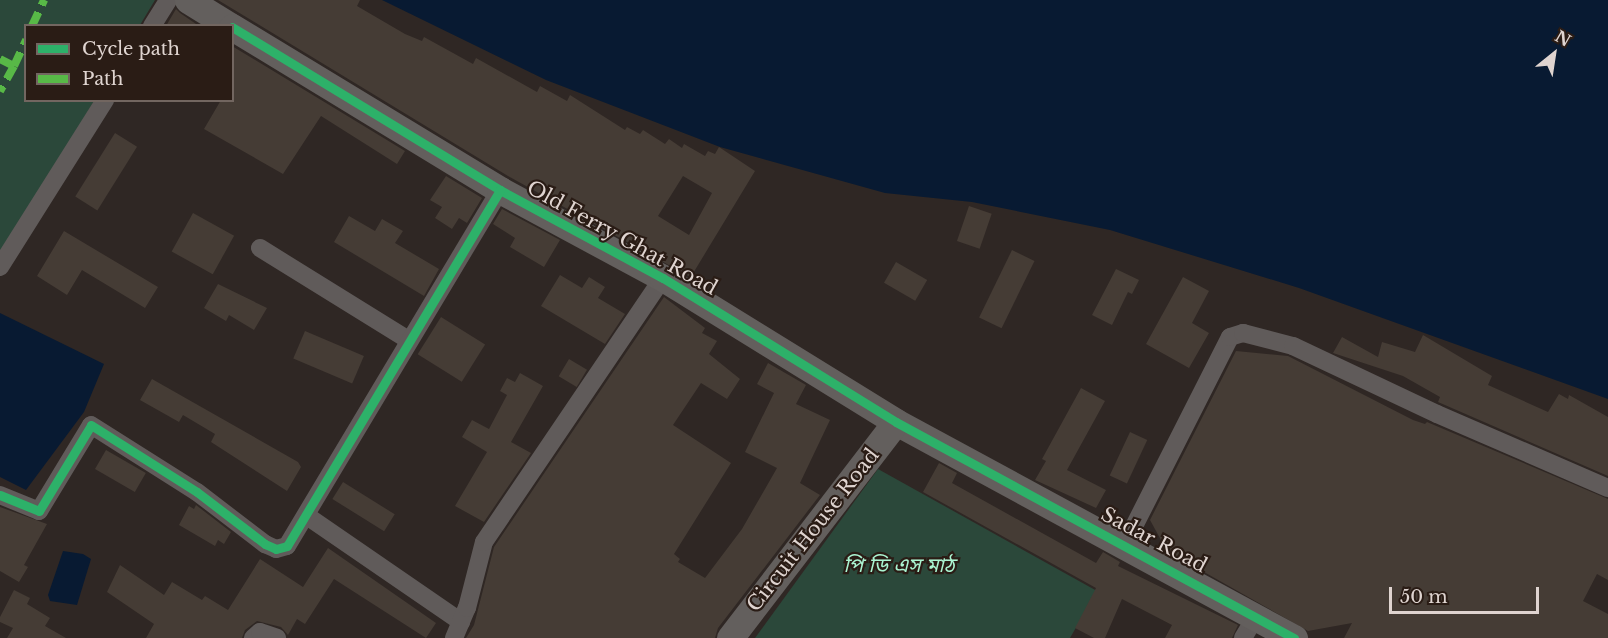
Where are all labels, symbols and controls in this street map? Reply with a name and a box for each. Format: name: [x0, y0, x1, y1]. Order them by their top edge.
legend: [24, 24, 234, 102]
north arrow: [1524, 24, 1584, 84]
text: N: [1551, 26, 1575, 51]
text: Cycle path: [82, 38, 180, 60]
text: Path: [82, 68, 123, 90]
street label: Old Ferry Ghat Road: [522, 175, 722, 301]
street label: Circuit House Road: [742, 444, 884, 616]
street label: Sadar Road: [1097, 502, 1211, 578]
park label: পি ডি এস মাঠ: [843, 553, 955, 577]
scale bar: [1392, 575, 1542, 613]
text: 50 m: [1400, 586, 1448, 608]

